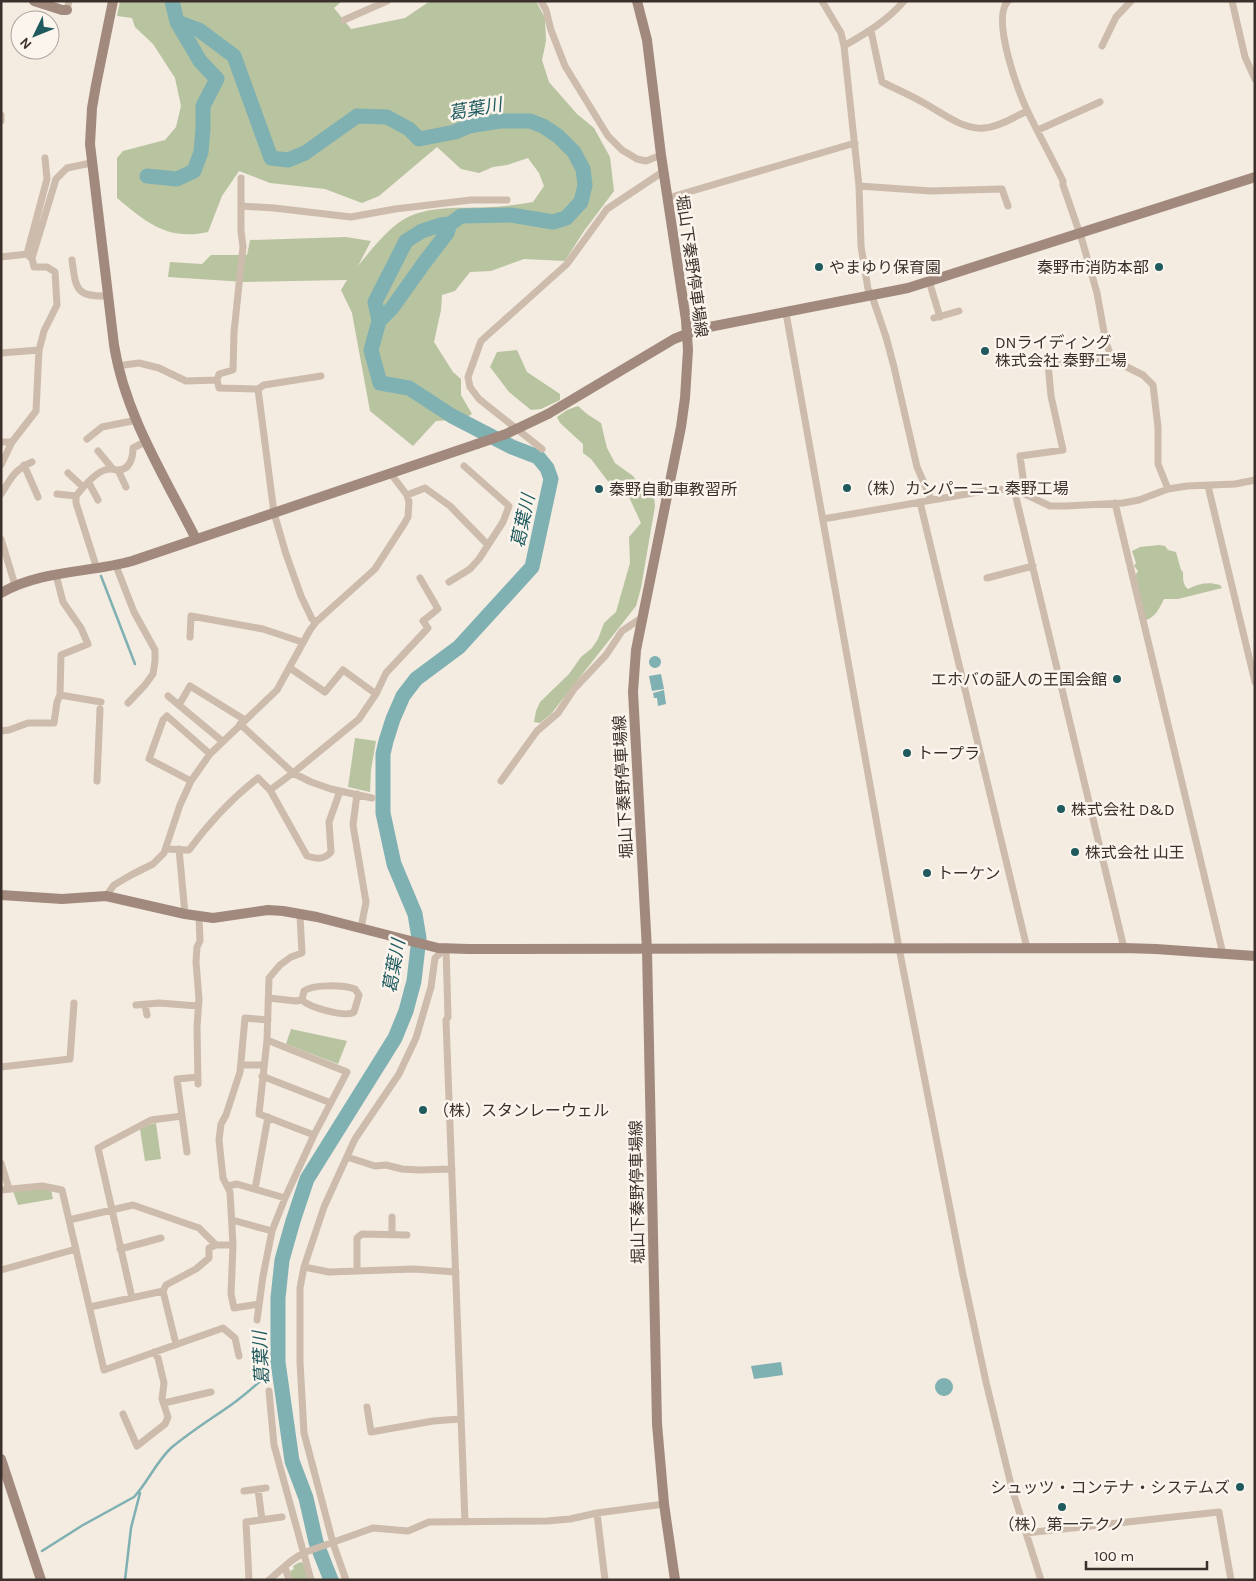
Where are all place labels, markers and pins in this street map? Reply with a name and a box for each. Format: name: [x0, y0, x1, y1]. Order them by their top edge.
place label: やまゆり保育園: [829, 258, 941, 277]
place label: 秦野市消防本部: [1037, 258, 1149, 277]
marker: やまゆり保育園: [813, 261, 825, 273]
marker: 秦野市消防本部: [1153, 261, 1165, 273]
place label: DNライディング 株式会社 秦野工場: [995, 333, 1127, 370]
marker: DNライディング 株式会社 秦野工場: [979, 345, 991, 357]
place label: （株）カンパーニュ 秦野工場: [857, 479, 1069, 498]
place label: 秦野自動車教習所: [609, 480, 737, 499]
marker: （株）カンパーニュ 秦野工場: [841, 482, 853, 494]
marker: 秦野自動車教習所: [593, 483, 605, 495]
place label: エホバの証人の王国会館: [931, 670, 1107, 689]
marker: エホバの証人の王国会館: [1111, 673, 1123, 685]
place label: トープラ: [917, 744, 980, 763]
marker: トープラ: [901, 747, 913, 759]
place label: 株式会社 D&D: [1071, 800, 1175, 819]
marker: 株式会社 D&D: [1055, 803, 1067, 815]
place label: 株式会社 山王: [1085, 843, 1185, 862]
marker: 株式会社 山王: [1069, 846, 1081, 858]
place label: トーケン: [937, 864, 1001, 883]
marker: トーケン: [921, 867, 933, 879]
place label: （株）スタンレーウェル: [433, 1101, 609, 1120]
marker: （株）スタンレーウェル: [417, 1104, 429, 1116]
place label: シュッツ・コンテナ・システムズ: [990, 1478, 1230, 1497]
marker: シュッツ・コンテナ・システムズ: [1234, 1481, 1246, 1493]
marker: （株）第一テクノ: [1056, 1501, 1068, 1513]
place label: （株）第一テクノ: [998, 1515, 1126, 1534]

